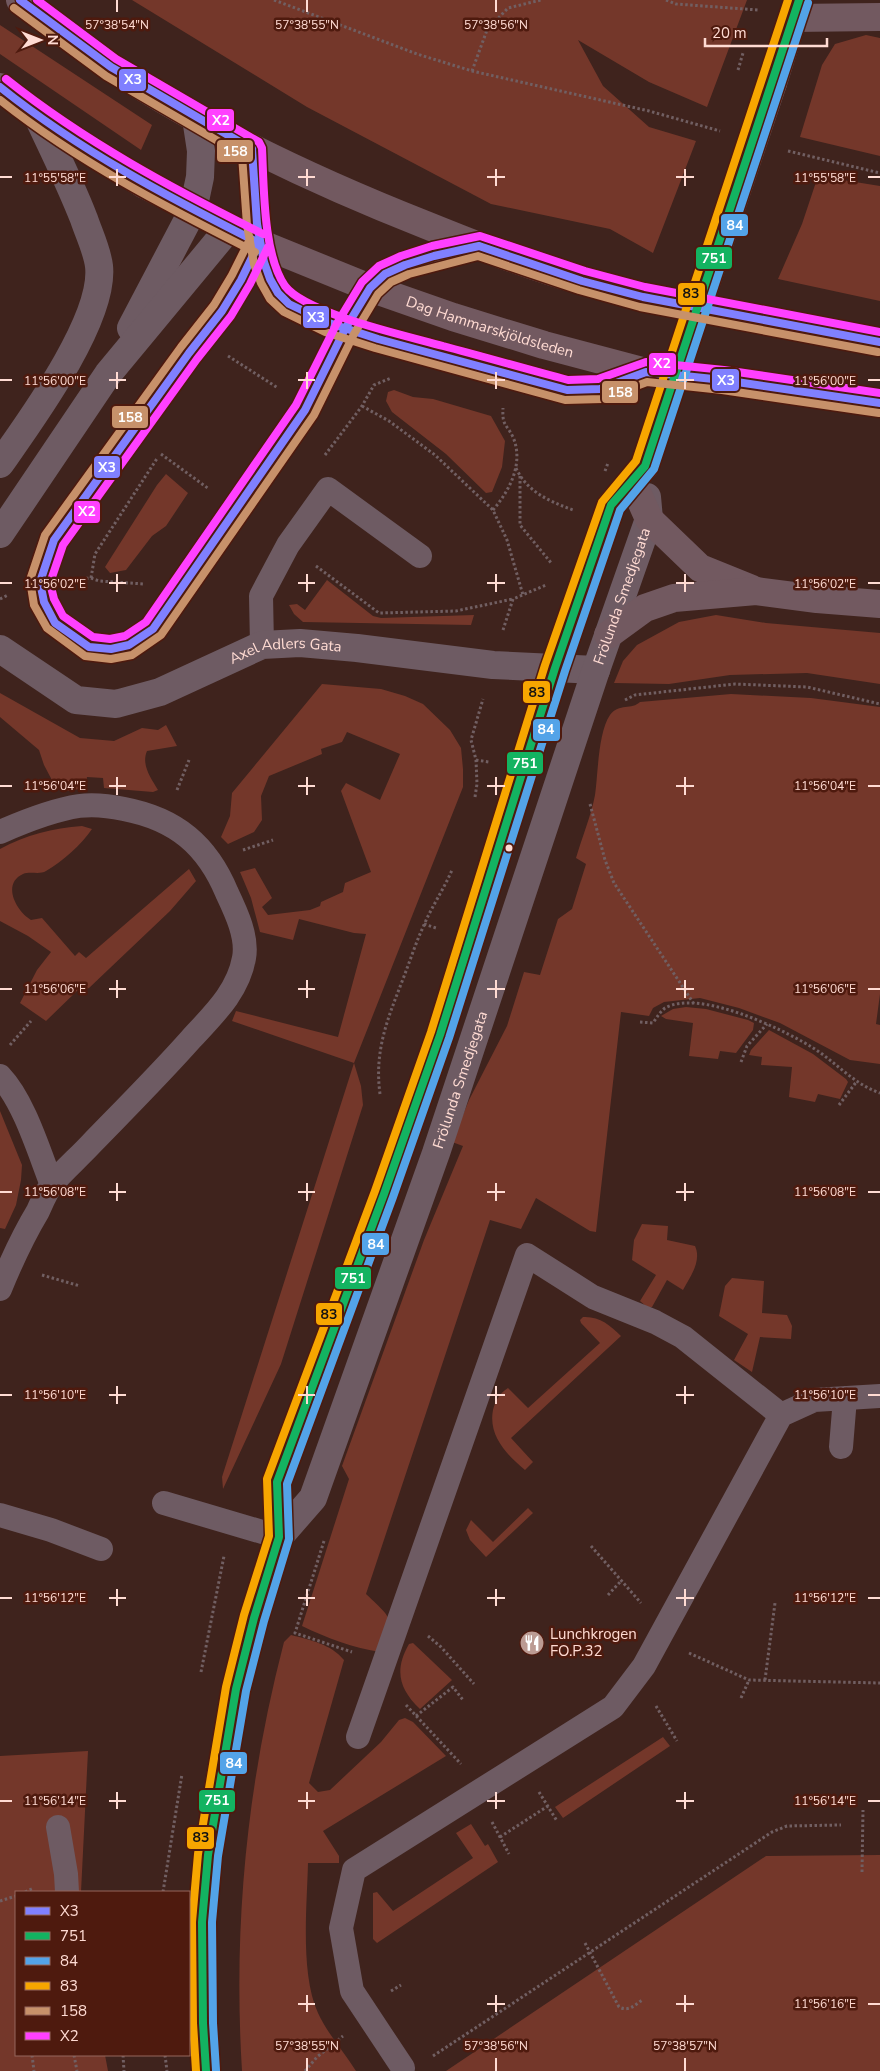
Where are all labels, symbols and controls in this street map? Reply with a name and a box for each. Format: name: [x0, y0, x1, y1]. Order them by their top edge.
north arrow: [15, 15, 65, 65]
scale bar: [705, 15, 828, 47]
text: 57°38'54"N: [85, 17, 149, 33]
text: 57°38'55"N: [275, 17, 339, 33]
text: 57°38'56"N: [464, 17, 528, 33]
text: 20 m: [712, 23, 747, 43]
text: N: [43, 35, 62, 45]
line badge: X3: [118, 68, 147, 92]
text: X3: [123, 70, 142, 89]
line badge: X2: [206, 108, 235, 132]
text: X2: [211, 111, 230, 130]
line badge: 158: [216, 139, 254, 163]
text: 158: [222, 142, 248, 161]
text: 11°55'58"E: [24, 170, 86, 186]
text: 11°55'58"E: [794, 170, 856, 186]
line badge: 84: [720, 213, 749, 237]
text: 84: [727, 216, 744, 235]
line badge: 751: [695, 246, 733, 270]
text: 751: [701, 249, 727, 268]
line badge: 83: [677, 282, 706, 306]
text: 83: [683, 284, 699, 303]
street label: Dag Hammarskjöldsleden: [403, 291, 576, 362]
line badge: X3: [302, 305, 330, 329]
text: X3: [306, 308, 325, 327]
line badge: X2: [648, 352, 677, 376]
text: X2: [652, 354, 671, 373]
line badge: X3: [711, 368, 740, 392]
text: X3: [716, 371, 735, 390]
text: 11°56'00"E: [24, 373, 86, 389]
text: 11°56'00"E: [794, 373, 856, 389]
line badge: 158: [601, 380, 639, 404]
text: 158: [607, 383, 633, 402]
line badge: 158: [111, 405, 149, 429]
text: 158: [117, 408, 143, 427]
line badge: X3: [93, 455, 121, 479]
text: X3: [97, 458, 116, 477]
line badge: X2: [73, 500, 101, 524]
text: X2: [77, 502, 96, 521]
street label: Frölunda Smedjegata: [589, 525, 655, 667]
text: 11°56'02"E: [24, 576, 86, 592]
text: 11°56'02"E: [794, 576, 856, 592]
street label: Axel Adlers Gata: [226, 633, 343, 669]
line badge: 83: [522, 680, 551, 704]
text: 83: [529, 683, 545, 702]
line badge: 84: [532, 718, 561, 742]
text: 84: [538, 720, 555, 739]
line badge: 751: [506, 751, 544, 775]
text: 751: [512, 754, 538, 773]
text: 11°56'04"E: [24, 778, 86, 794]
text: 11°56'04"E: [794, 778, 856, 794]
unlabelled marker: [504, 843, 514, 853]
text: 11°56'06"E: [24, 981, 86, 997]
text: 11°56'06"E: [794, 981, 856, 997]
street label: Frölunda Smedjegata: [428, 1008, 492, 1151]
text: 11°56'08"E: [24, 1184, 86, 1200]
text: 11°56'08"E: [794, 1184, 856, 1200]
line badge: 84: [361, 1232, 390, 1256]
text: 84: [368, 1235, 385, 1254]
line badge: 751: [334, 1266, 372, 1290]
text: 751: [340, 1269, 366, 1288]
line badge: 83: [315, 1302, 343, 1326]
text: 83: [321, 1305, 337, 1324]
text: 11°56'10"E: [24, 1387, 86, 1403]
text: 11°56'10"E: [794, 1387, 856, 1403]
text: 11°56'12"E: [24, 1590, 86, 1606]
text: 11°56'12"E: [794, 1590, 856, 1606]
place label: Lunchkrogen FO.P.32: [550, 1624, 637, 1661]
restaurant icon: Lunchkrogen FO.P.32: [519, 1630, 545, 1656]
line badge: 84: [219, 1751, 248, 1775]
text: 84: [226, 1754, 243, 1773]
line badge: 751: [198, 1789, 236, 1813]
text: 751: [204, 1791, 230, 1810]
text: 11°56'14"E: [24, 1793, 86, 1809]
text: 11°56'14"E: [794, 1793, 856, 1809]
line badge: 83: [186, 1826, 215, 1850]
text: 83: [193, 1828, 209, 1847]
legend: [15, 1891, 190, 2056]
text: X3: [60, 1901, 79, 1921]
text: 751: [60, 1926, 87, 1946]
text: 84: [60, 1951, 78, 1971]
text: 83: [60, 1976, 78, 1996]
text: 11°56'16"E: [794, 1996, 856, 2012]
text: 158: [60, 2001, 87, 2021]
text: X2: [60, 2026, 79, 2046]
text: 57°38'55"N: [275, 2038, 339, 2054]
text: 57°38'56"N: [464, 2038, 528, 2054]
text: 57°38'57"N: [653, 2038, 717, 2054]

